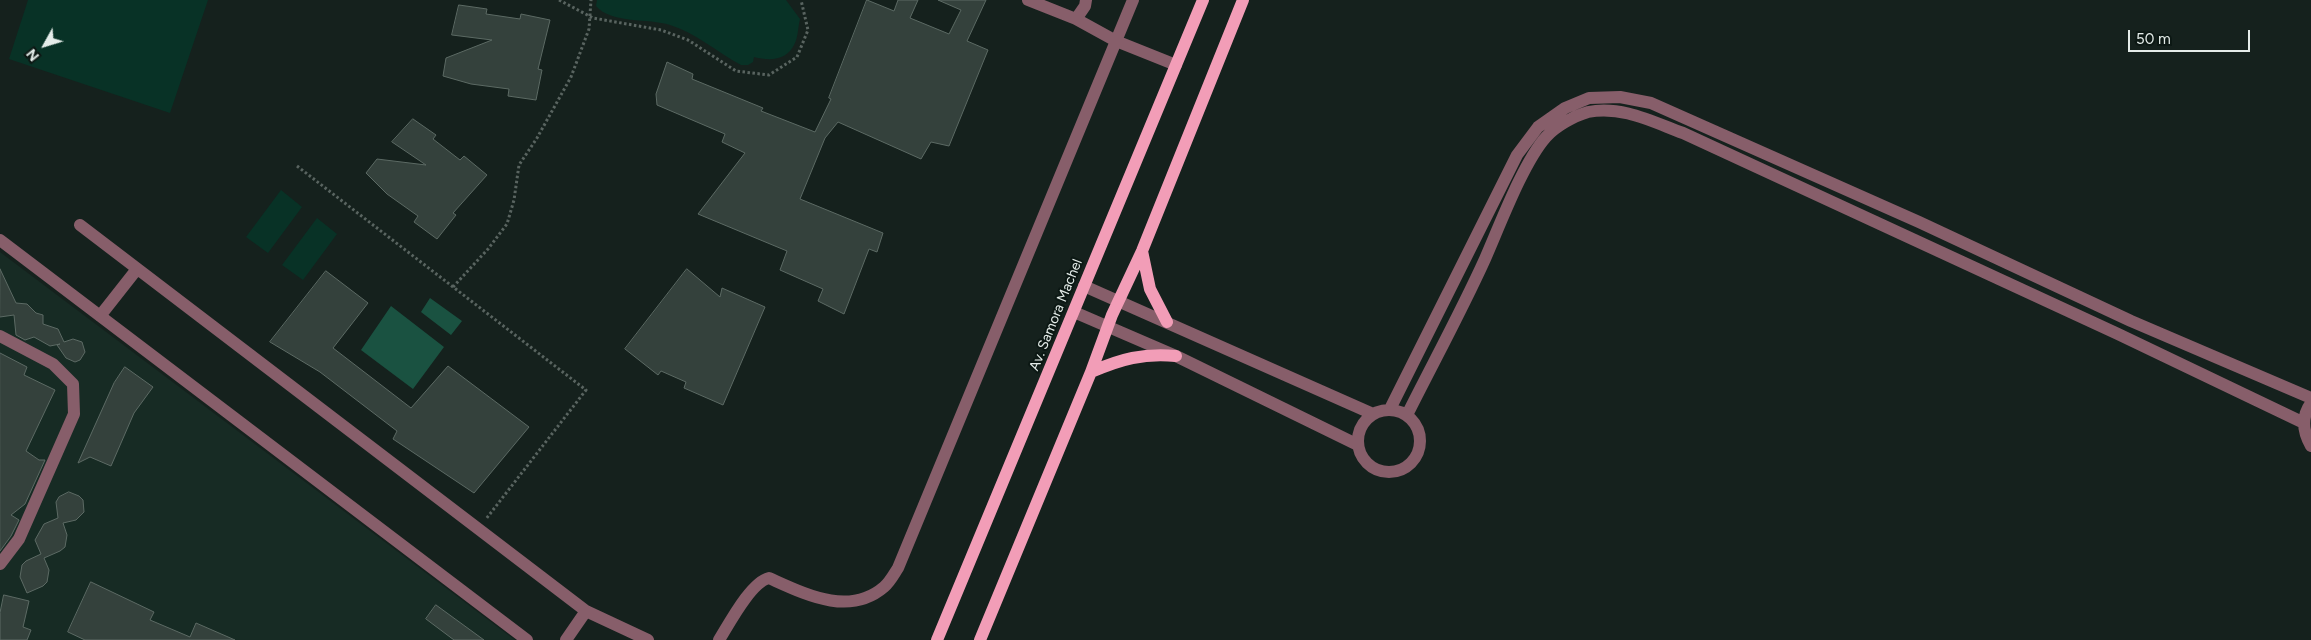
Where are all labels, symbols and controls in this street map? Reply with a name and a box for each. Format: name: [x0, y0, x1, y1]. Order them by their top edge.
north arrow: [20, 20, 70, 70]
scale bar: [2131, 20, 2254, 52]
text: 50 m: [2136, 30, 2171, 48]
text: N: [23, 45, 43, 64]
street label: Av. Samora Machel: [1026, 257, 1086, 373]

